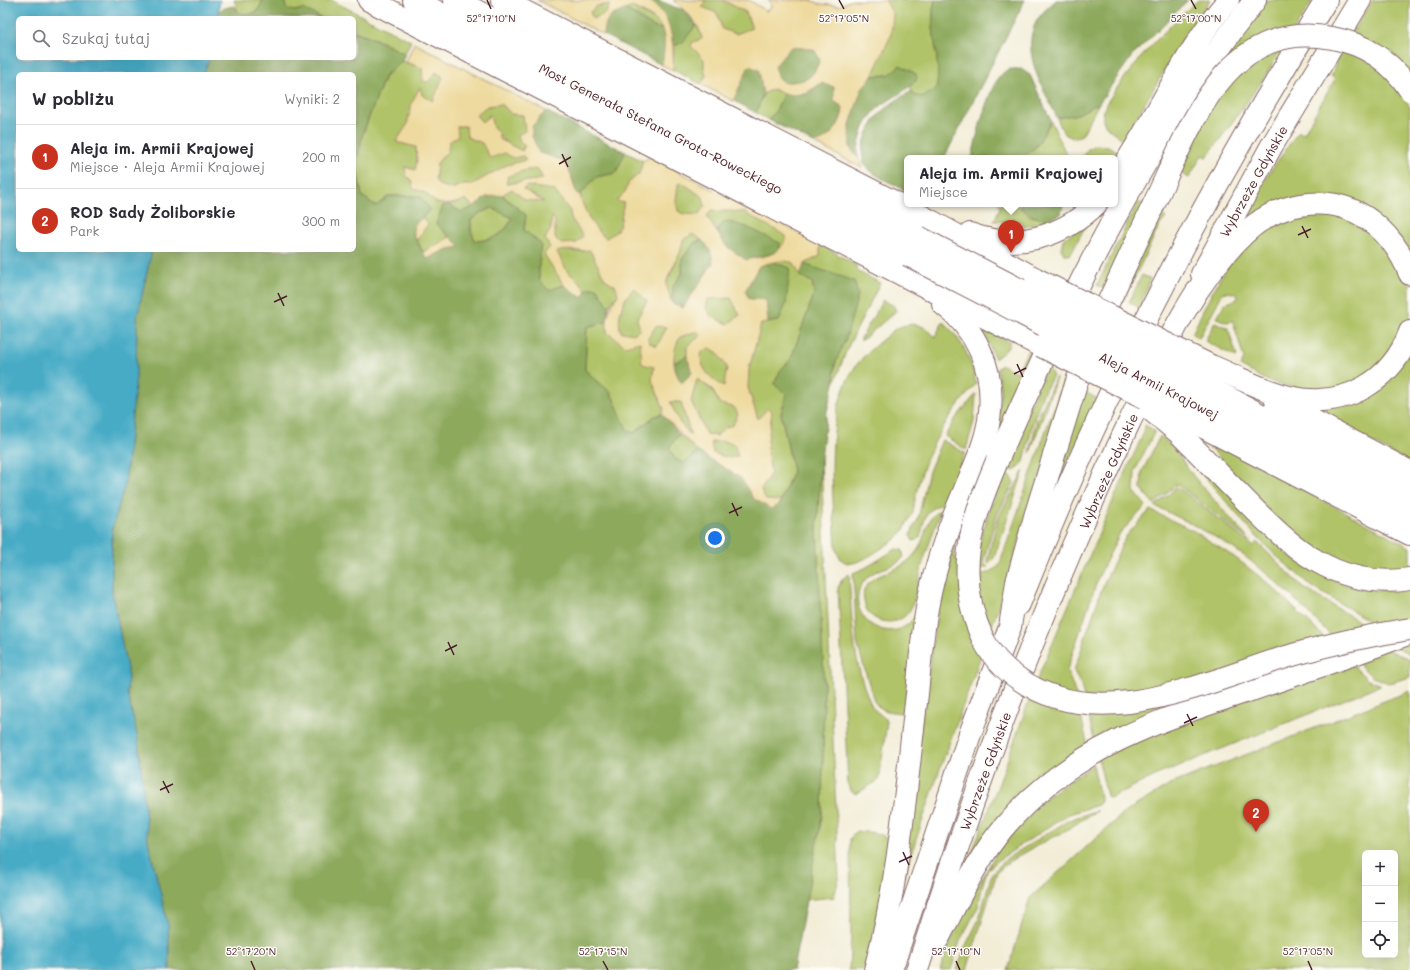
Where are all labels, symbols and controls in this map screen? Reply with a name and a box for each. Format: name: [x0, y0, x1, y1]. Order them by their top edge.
text: 52°17'10"N: [466, 11, 516, 25]
text: 52°17'05"N: [819, 11, 869, 25]
text: 52°17'00"N: [1171, 11, 1221, 25]
search box: [16, 16, 356, 60]
icon: search: [30, 27, 52, 49]
text: Szukaj tutaj: [62, 28, 150, 48]
street label: Most Generała Stefana Grota-Roweckiego: [536, 59, 786, 197]
text: W pobliżu: [32, 87, 114, 109]
text: Wyniki: 2: [284, 90, 340, 107]
street label: Wybrzeże Gdyńskie: [1215, 122, 1291, 240]
text: Aleja im. Armii Krajowej: [70, 138, 254, 158]
text: 1: [42, 148, 48, 165]
text: 200 m: [302, 148, 340, 165]
popup: [904, 155, 1118, 207]
text: Miejsce · Aleja Armii Krajowej: [70, 158, 265, 175]
text: Aleja im. Armii Krajowej: [919, 163, 1103, 183]
text: Miejsce: [919, 183, 968, 200]
text: ROD Sady Żoliborskie: [70, 202, 235, 222]
text: 2: [41, 212, 49, 229]
text: 300 m: [302, 212, 340, 229]
pin: 1: [998, 220, 1024, 253]
text: Park: [70, 222, 99, 239]
street label: Aleja Armii Krajowej: [1096, 347, 1222, 423]
street label: Wybrzeże Gdyńskie: [1075, 411, 1141, 531]
your location: [705, 528, 725, 548]
street label: Wybrzeże Gdyńskie: [956, 709, 1014, 833]
pin: 2: [1243, 799, 1269, 832]
map controls: [1362, 850, 1398, 958]
button: +: [1362, 850, 1398, 886]
button: −: [1362, 886, 1398, 922]
button: locate: [1362, 922, 1398, 958]
text: 52°17'20"N: [226, 944, 276, 958]
text: 52°17'15"N: [579, 944, 627, 958]
text: 52°17'10"N: [931, 944, 981, 958]
text: 52°17'05"N: [1283, 944, 1333, 958]

